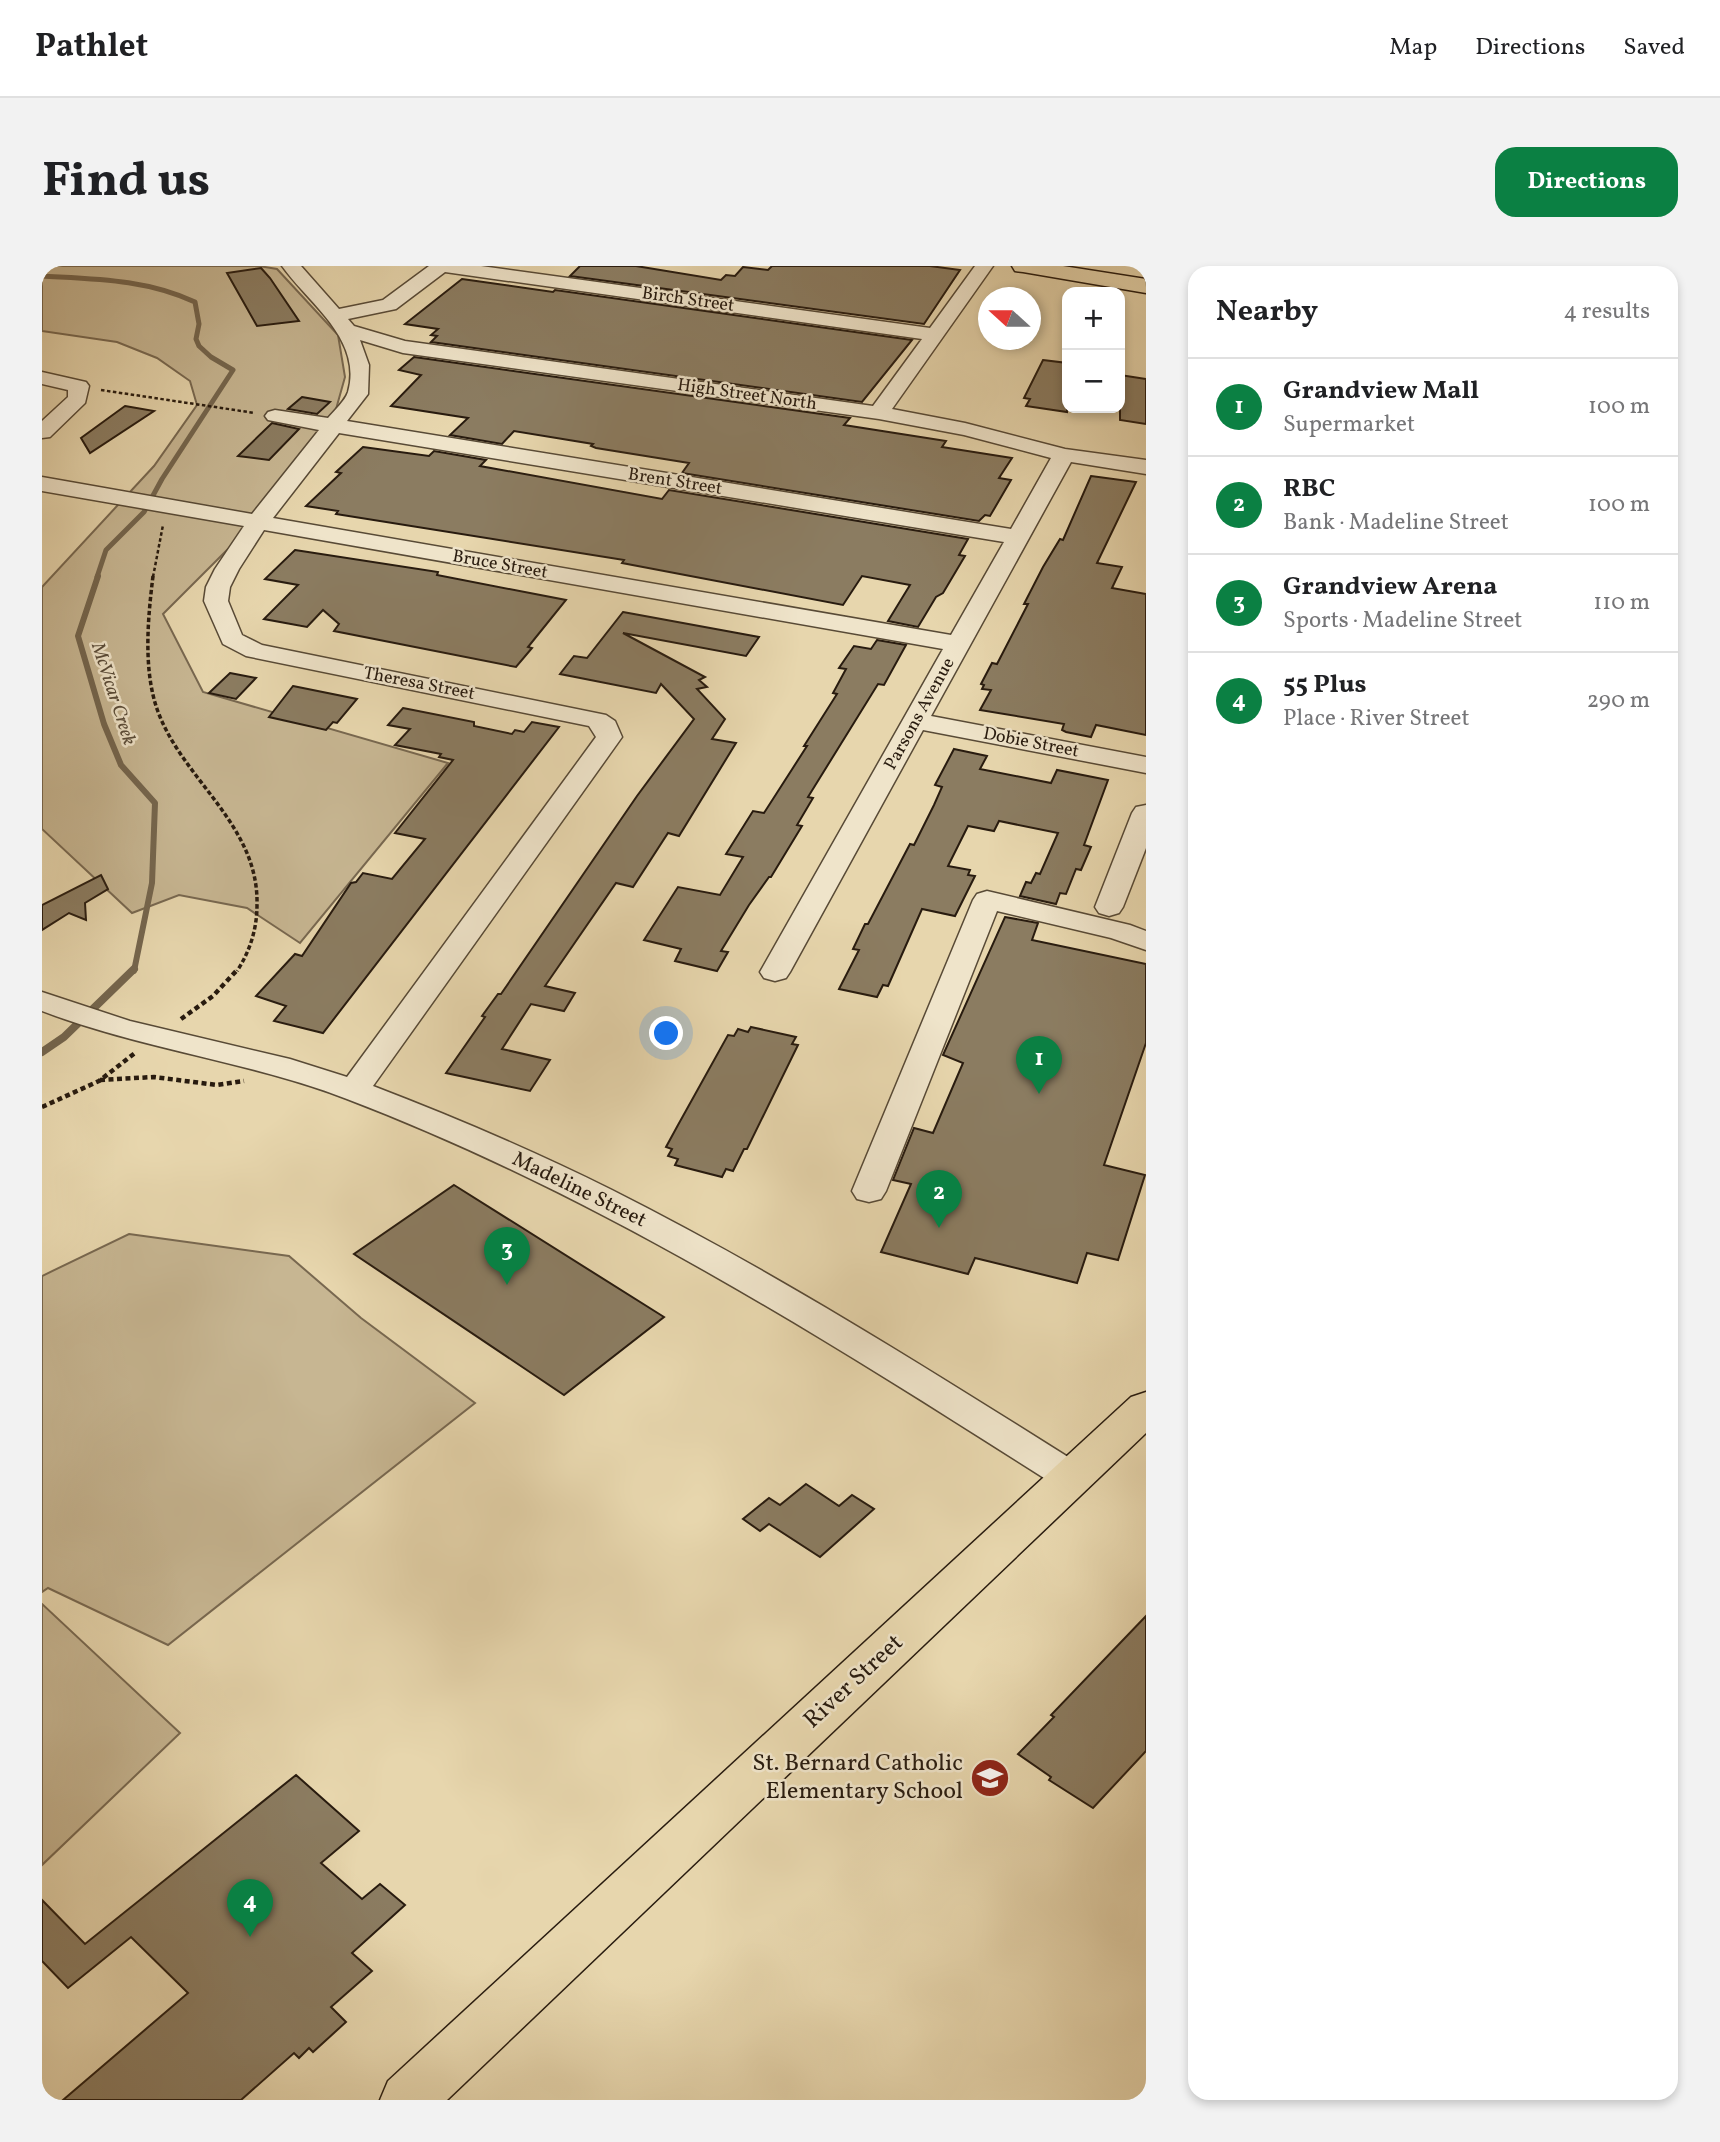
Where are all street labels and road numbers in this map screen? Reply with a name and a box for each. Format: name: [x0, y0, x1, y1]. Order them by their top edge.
street label: Birch Street: [640, 281, 736, 319]
street label: High Street North: [676, 373, 819, 417]
street label: Brent Street: [626, 462, 724, 502]
street label: Bruce Street: [450, 544, 550, 586]
street label: Parsons Avenue: [879, 653, 961, 775]
street label: Theresa Street: [361, 661, 477, 707]
street label: Dobie Street: [981, 721, 1081, 765]
street label: Madeline Street: [507, 1145, 651, 1235]
street label: River Street: [797, 1627, 911, 1737]

